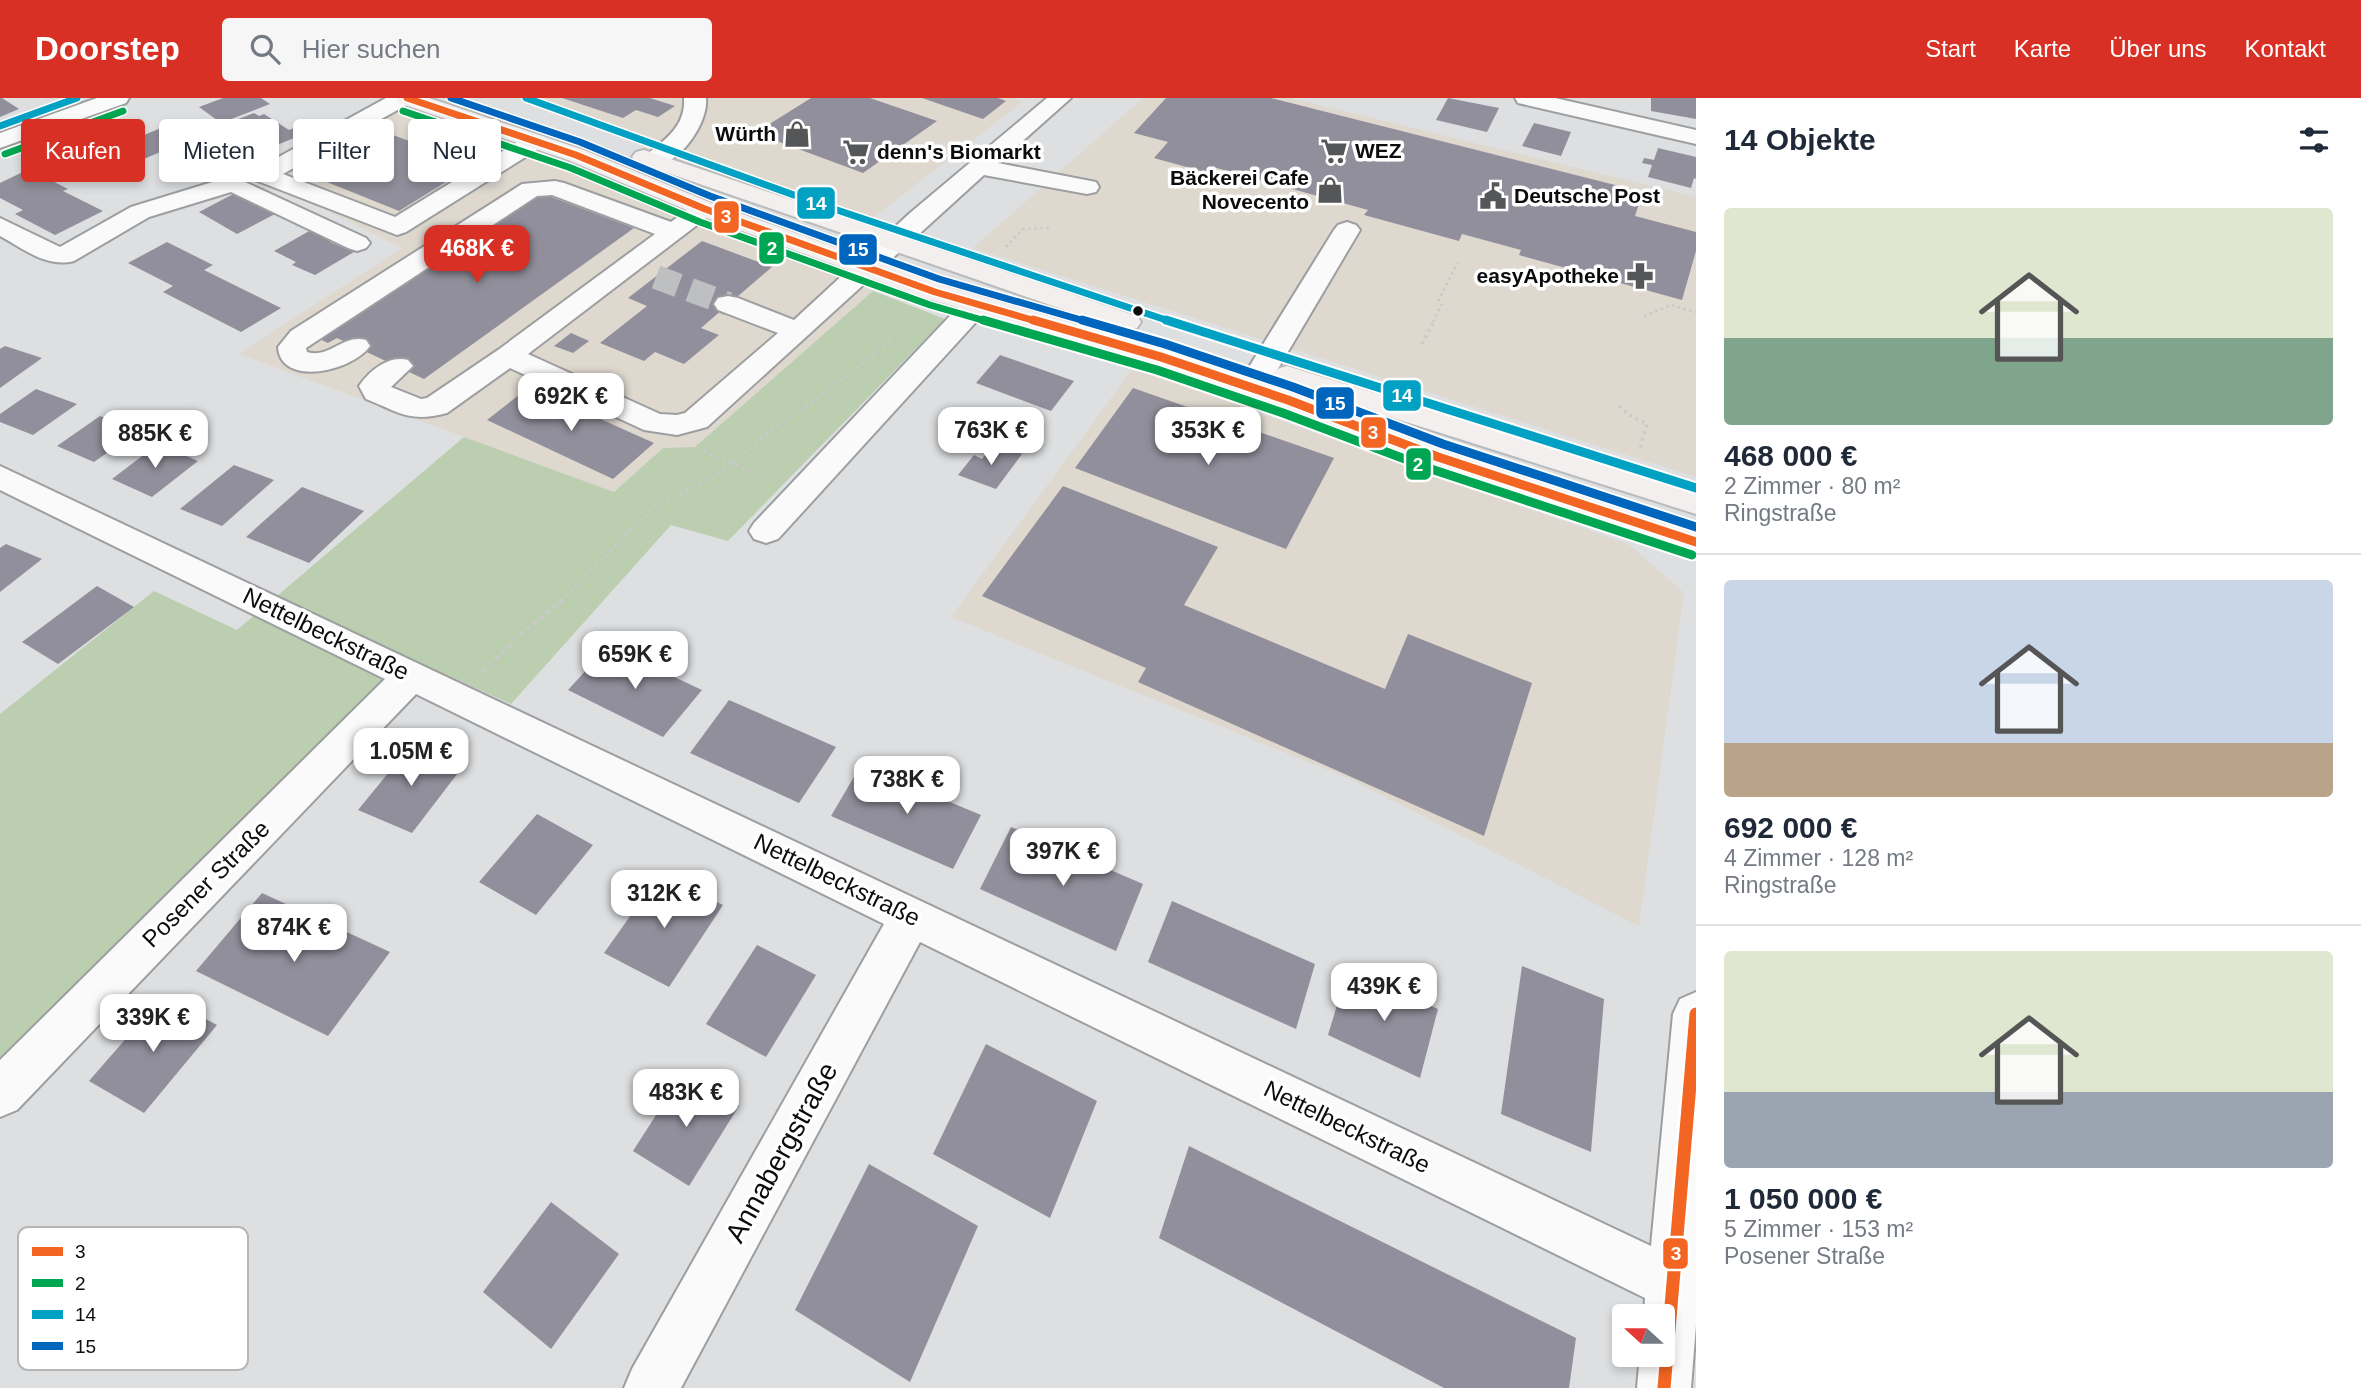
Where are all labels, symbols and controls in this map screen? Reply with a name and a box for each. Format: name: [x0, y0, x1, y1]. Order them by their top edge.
search box: [222, 18, 712, 81]
text: Doorstep: [35, 30, 180, 67]
icon: search: [246, 30, 284, 68]
text: Hier suchen: [302, 34, 441, 64]
text: Start: [1925, 35, 1976, 62]
text: Karte: [2014, 35, 2071, 62]
text: Über uns: [2109, 35, 2207, 62]
text: Kontakt: [2245, 35, 2326, 62]
chip: Kaufen: [21, 119, 145, 182]
chip: Mieten: [159, 119, 279, 182]
chip: Filter: [293, 119, 394, 182]
chip: Neu: [408, 119, 501, 182]
shop icon: Würth: [782, 119, 812, 149]
icon: filters: [2295, 121, 2333, 159]
place label: Würth: [715, 122, 776, 145]
text: 14 Objekte: [1724, 123, 1876, 156]
supermarket icon: WEZ: [1319, 136, 1349, 166]
supermarket icon: denn's Biomarkt: [841, 137, 871, 167]
place label: WEZ: [1355, 139, 1402, 162]
place label: denn's Biomarkt: [877, 140, 1041, 163]
place label: Bäckerei Cafe Novecento: [1170, 166, 1309, 213]
shop icon: Bäckerei Cafe Novecento: [1315, 175, 1345, 205]
public building icon: Deutsche Post: [1478, 181, 1508, 211]
place label: Deutsche Post: [1514, 184, 1660, 207]
line badge: 14: [796, 186, 836, 220]
text: 14: [805, 193, 827, 214]
line badge: 3: [713, 200, 740, 234]
text: 3: [721, 206, 731, 227]
pin: 468K €: [420, 226, 534, 285]
line badge: 2: [758, 231, 785, 265]
line badge: 15: [838, 233, 878, 266]
text: 468K €: [440, 235, 514, 261]
text: 2: [767, 238, 777, 259]
text: 15: [847, 239, 869, 260]
icon: home: [1966, 254, 2092, 380]
pharmacy icon: easyApotheke: [1625, 261, 1655, 291]
place label: easyApotheke: [1477, 264, 1619, 287]
unlabelled marker: [1131, 304, 1145, 318]
pin: 692K €: [514, 374, 628, 433]
line badge: 14: [1382, 379, 1422, 412]
text: 692K €: [534, 383, 608, 409]
text: 14: [1391, 385, 1413, 406]
line badge: 15: [1315, 386, 1355, 420]
text: 15: [1324, 393, 1346, 414]
pin: 763K €: [934, 408, 1048, 467]
pin: 353K €: [1151, 408, 1265, 467]
pin: 885K €: [98, 410, 212, 470]
line badge: 3: [1360, 416, 1387, 449]
text: 763K €: [954, 417, 1028, 443]
text: 353K €: [1171, 417, 1245, 443]
text: 885K €: [118, 420, 192, 446]
text: 3: [1368, 422, 1378, 443]
text: 468 000 €: [1724, 439, 1857, 472]
line badge: 2: [1405, 447, 1432, 481]
text: 2: [1413, 454, 1423, 475]
text: 2 Zimmer · 80 m²: [1724, 473, 1900, 499]
text: Ringstraße: [1724, 500, 1836, 526]
street label: Nettelbeckstraße: [239, 582, 414, 685]
icon: home: [1966, 626, 2092, 752]
pin: 659K €: [578, 632, 692, 691]
text: 659K €: [598, 641, 672, 667]
pin: 1.05M €: [346, 728, 476, 788]
text: 1.05M €: [369, 738, 453, 764]
pin: 738K €: [850, 756, 964, 816]
text: 738K €: [870, 766, 944, 792]
text: 692 000 €: [1724, 811, 1857, 844]
street label: Posener Straße: [137, 815, 275, 953]
street label: Nettelbeckstraße: [750, 828, 925, 931]
pin: 397K €: [1006, 828, 1120, 888]
text: 397K €: [1026, 838, 1100, 864]
text: 4 Zimmer · 128 m²: [1724, 845, 1913, 871]
pin: 312K €: [607, 870, 721, 930]
text: Ringstraße: [1724, 872, 1836, 898]
text: 312K €: [627, 880, 701, 906]
pin: 874K €: [237, 904, 351, 964]
text: 874K €: [257, 914, 331, 940]
pin: 439K €: [1327, 964, 1441, 1023]
text: 439K €: [1347, 973, 1421, 999]
pin: 339K €: [96, 995, 210, 1054]
icon: home: [1966, 997, 2092, 1123]
text: 339K €: [116, 1004, 190, 1030]
street label: Annabergstraße: [719, 1057, 844, 1248]
pin: 483K €: [629, 1070, 743, 1129]
street label: Nettelbeckstraße: [1260, 1075, 1435, 1178]
text: 483K €: [649, 1079, 723, 1105]
text: 1 050 000 €: [1724, 1182, 1882, 1215]
text: 5 Zimmer · 153 m²: [1724, 1216, 1913, 1242]
legend: [18, 1227, 248, 1370]
line badge: 3: [1662, 1237, 1689, 1270]
text: 3: [75, 1241, 86, 1262]
text: 3: [1671, 1243, 1681, 1264]
text: Posener Straße: [1724, 1243, 1885, 1269]
text: 2: [75, 1273, 86, 1294]
text: 14: [75, 1304, 97, 1325]
north arrow: [1612, 1304, 1675, 1367]
map controls: [1612, 1304, 1675, 1367]
text: 15: [75, 1336, 96, 1357]

